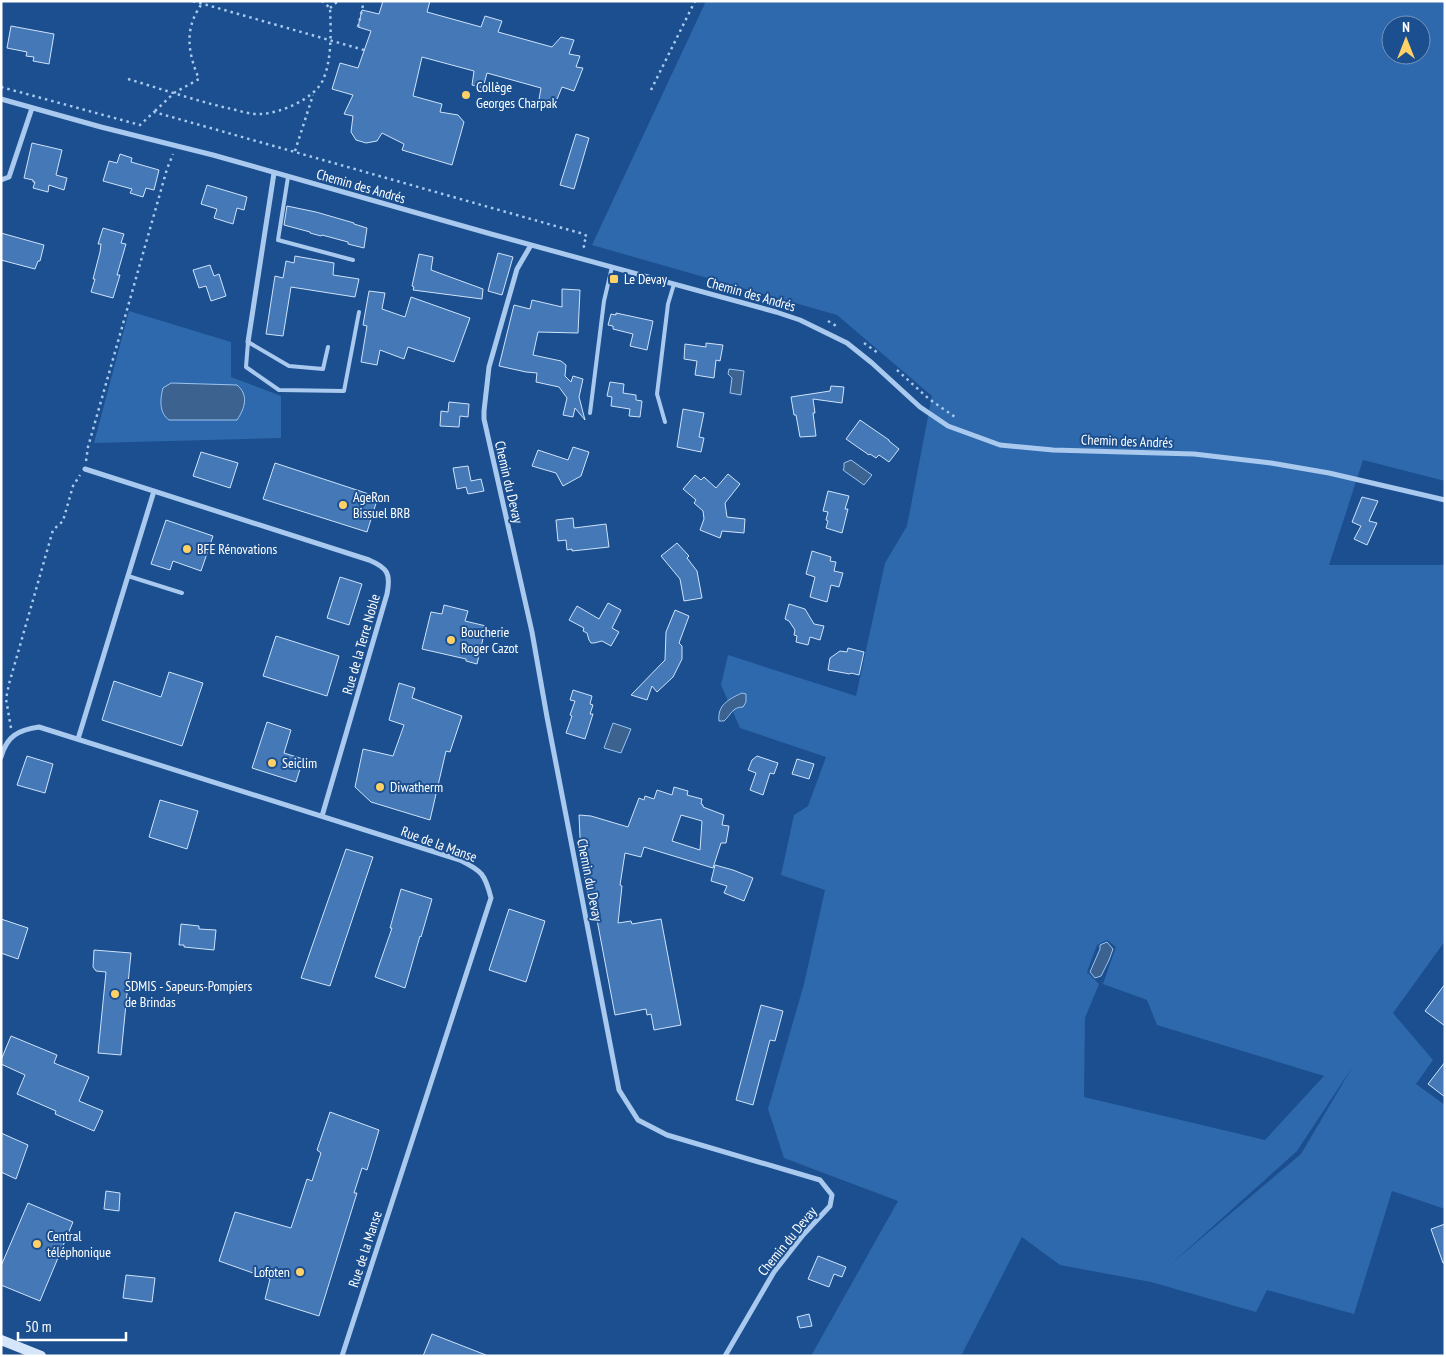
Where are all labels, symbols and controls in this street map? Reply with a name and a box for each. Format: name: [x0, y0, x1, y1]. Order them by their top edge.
north arrow: [1381, 15, 1431, 65]
text: N: [1402, 18, 1410, 36]
place label: Collège Georges Charpak: [476, 78, 558, 112]
marker: Collège Georges Charpak: [460, 89, 472, 101]
street label: Chemin des Andrés: [314, 165, 408, 207]
place label: Le Devay: [624, 270, 668, 288]
marker: Le Devay: [608, 273, 620, 285]
street label: Chemin des Andrés: [704, 273, 798, 315]
street label: Chemin des Andrés: [1081, 430, 1174, 452]
street label: Chemin du Devay: [491, 439, 527, 526]
place label: AgeRon Bissuel BRB: [353, 488, 410, 522]
marker: AgeRon Bissuel BRB: [337, 499, 349, 511]
place label: BFE Rénovations: [197, 540, 277, 558]
marker: BFE Rénovations: [181, 543, 193, 555]
street label: Rue de la Terre Noble: [338, 592, 384, 696]
place label: Boucherie Roger Cazot: [461, 623, 519, 657]
marker: Boucherie Roger Cazot: [445, 634, 457, 646]
place label: Seiclim: [282, 754, 317, 772]
marker: Seiclim: [266, 757, 278, 769]
place label: Diwatherm: [390, 778, 443, 796]
marker: Diwatherm: [374, 781, 386, 793]
street label: Rue de la Manse: [399, 822, 480, 866]
street label: Chemin du Devay: [573, 837, 607, 924]
place label: SDMIS - Sapeurs-Pompiers de Brindas: [125, 977, 252, 1011]
marker: SDMIS - Sapeurs-Pompiers de Brindas: [109, 988, 121, 1000]
street label: Chemin du Devay: [754, 1202, 821, 1279]
street label: Rue de la Manse: [344, 1208, 386, 1290]
place label: Central téléphonique: [47, 1227, 111, 1261]
marker: Central téléphonique: [31, 1238, 43, 1250]
place label: Lofoten: [254, 1263, 290, 1281]
marker: Lofoten: [294, 1266, 306, 1278]
scale bar: [18, 1310, 125, 1342]
text: 50 m: [25, 1317, 51, 1336]

